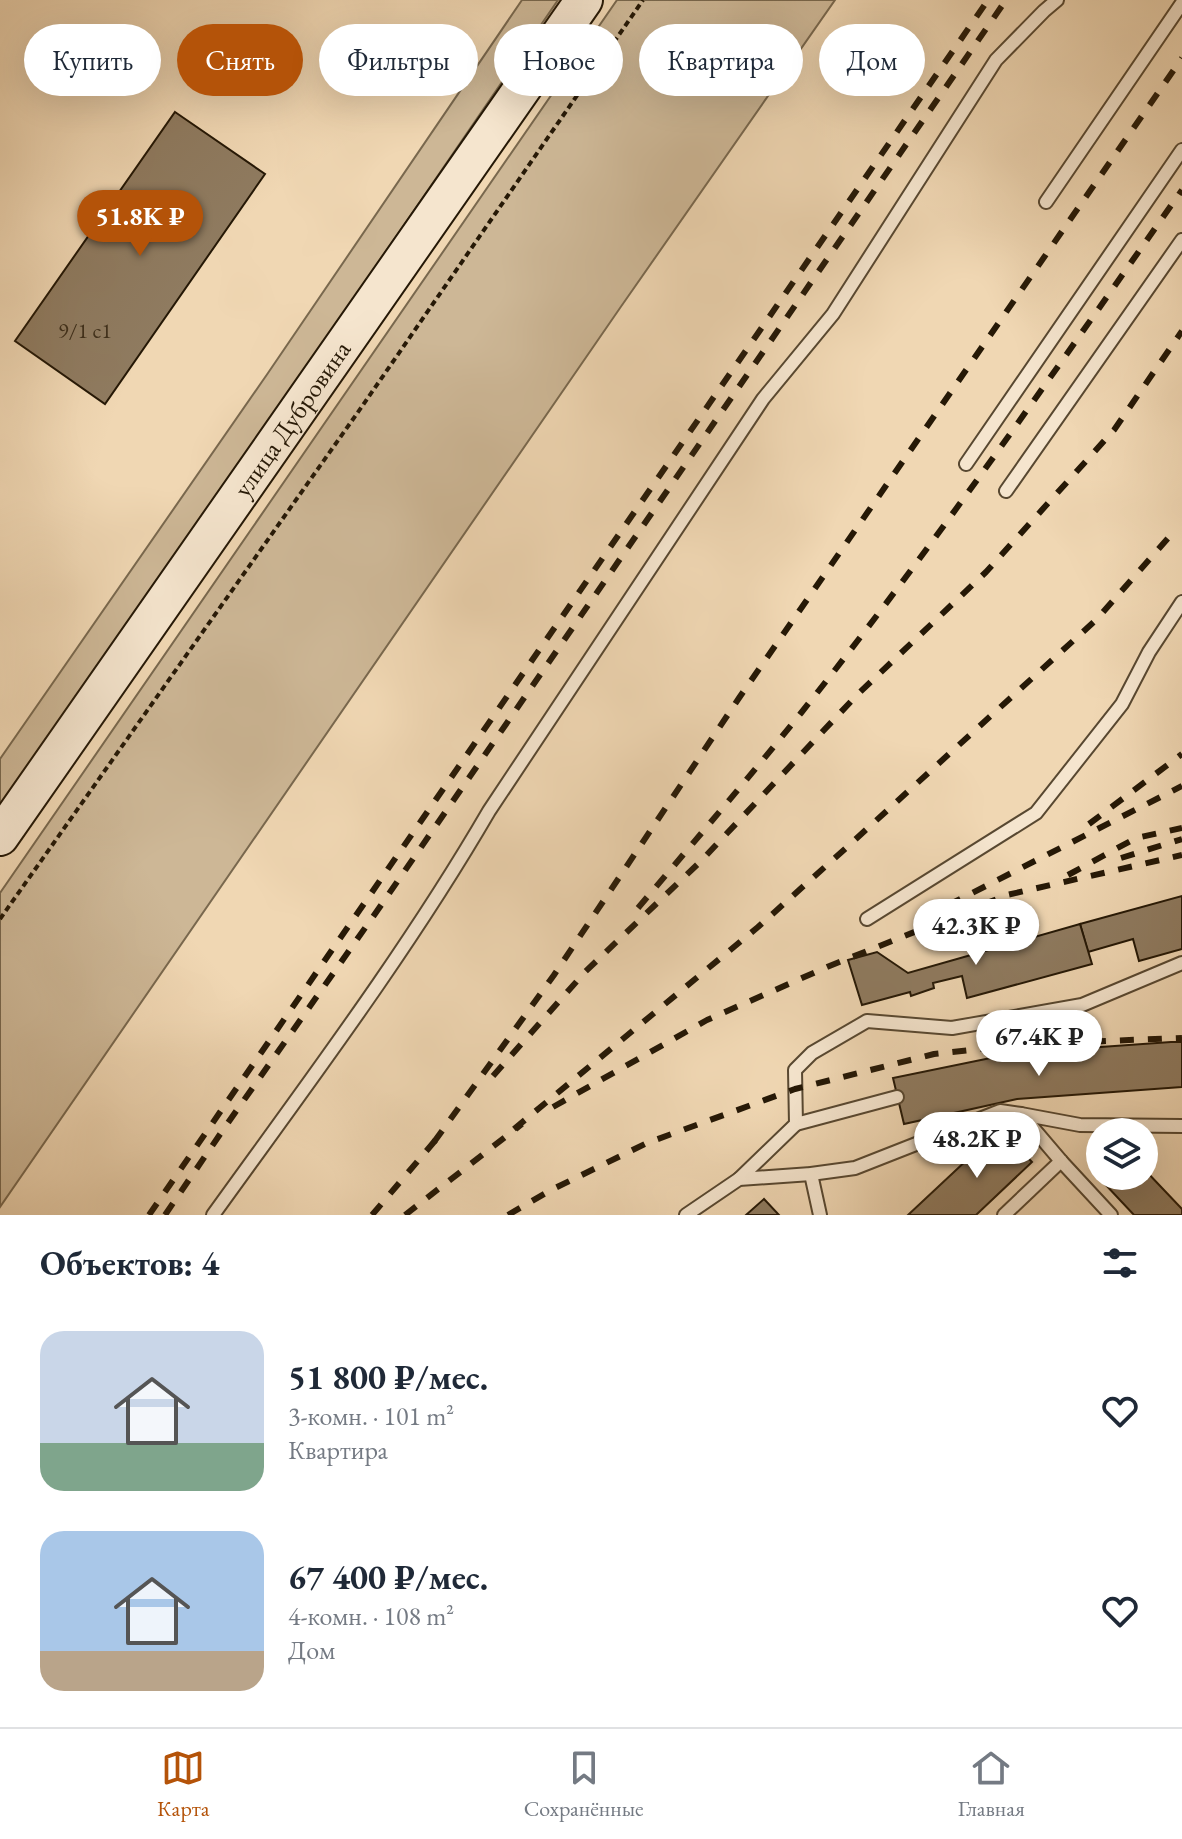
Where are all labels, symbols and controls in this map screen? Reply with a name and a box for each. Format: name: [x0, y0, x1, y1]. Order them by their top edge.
chip: Купить: [24, 24, 161, 96]
chip: Снять: [177, 24, 303, 96]
chip: Фильтры: [319, 24, 478, 96]
chip: Новое: [494, 24, 623, 96]
chip: Квартира: [639, 24, 803, 96]
chip: Дом: [819, 24, 925, 96]
pin: 51.8K ₽: [66, 190, 214, 258]
text: 51.8K ₽: [95, 199, 185, 233]
house number: 9/1 с1: [58, 316, 112, 345]
street label: улица Дубровина: [226, 333, 359, 504]
pin: 42.3K ₽: [902, 899, 1050, 967]
text: 42.3K ₽: [931, 908, 1021, 942]
pin: 67.4K ₽: [965, 1010, 1113, 1078]
text: 67.4K ₽: [994, 1019, 1084, 1053]
pin: 48.2K ₽: [903, 1112, 1051, 1180]
map controls: [1086, 1118, 1158, 1190]
button: layers: [1086, 1118, 1158, 1190]
text: 48.2K ₽: [932, 1121, 1022, 1155]
text: Объектов: 4: [40, 1241, 219, 1285]
icon: filters: [1098, 1241, 1142, 1285]
text: 51 800 ₽/мес.: [288, 1355, 488, 1399]
icon: home: [104, 1363, 200, 1459]
icon: heart: [1098, 1389, 1142, 1433]
text: 3-комн. · 101 m²: [288, 1399, 454, 1433]
text: Квартира: [288, 1433, 388, 1467]
text: 67 400 ₽/мес.: [288, 1555, 488, 1599]
icon: home: [104, 1563, 200, 1659]
icon: heart: [1098, 1589, 1142, 1633]
text: 4-комн. · 108 m²: [288, 1599, 454, 1633]
text: Дом: [288, 1633, 335, 1667]
tab: Карта: [157, 1746, 210, 1823]
tab: Сохранённые: [524, 1746, 644, 1823]
tab: Главная: [958, 1746, 1025, 1823]

